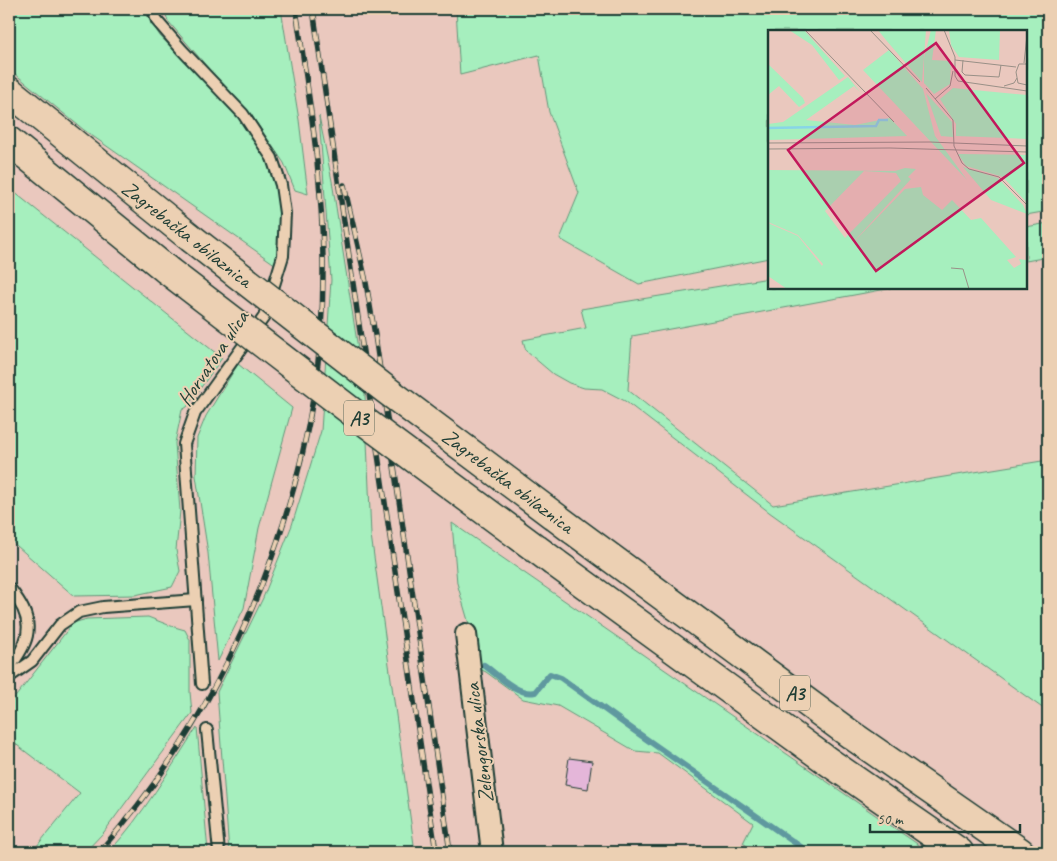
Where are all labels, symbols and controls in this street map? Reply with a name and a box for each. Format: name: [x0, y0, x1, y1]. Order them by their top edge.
inset map: [768, 30, 1027, 289]
street label: Zagrebačka obilaznica: [117, 175, 259, 294]
street label: Horvatova ulica: [172, 304, 255, 411]
road number: A3: [344, 400, 374, 436]
street label: Zagrebačka obilaznica: [437, 423, 581, 540]
road number: A3: [780, 676, 810, 710]
street label: Zelengorska ulica: [459, 680, 499, 804]
scale bar: [870, 801, 1020, 833]
text: 50 m: [877, 810, 904, 829]

